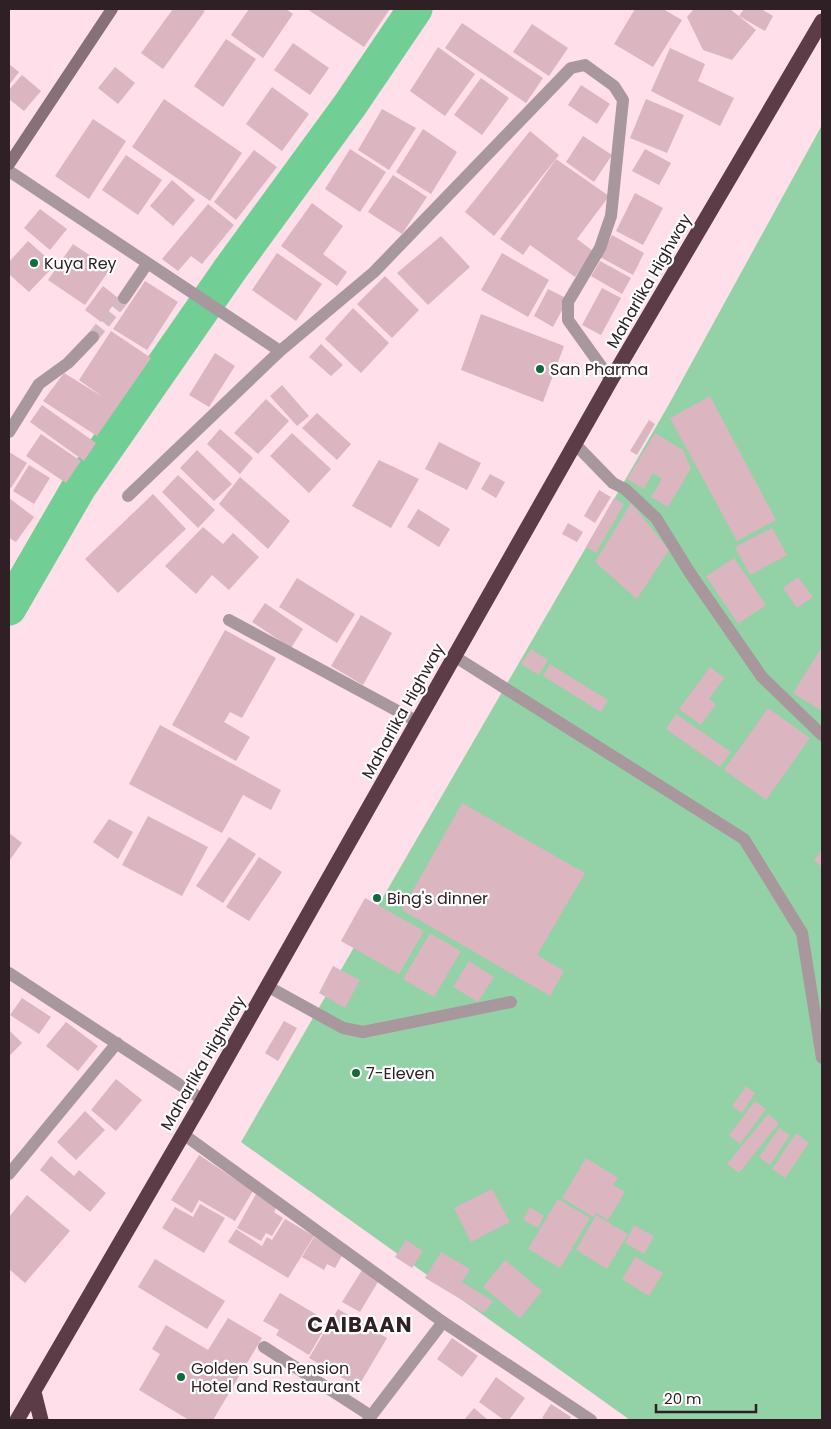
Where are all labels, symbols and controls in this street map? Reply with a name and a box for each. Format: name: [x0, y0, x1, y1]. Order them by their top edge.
street label: Maharlika Highway: [601, 210, 697, 352]
place label: Kuya Rey: [44, 252, 117, 275]
marker: Kuya Rey: [28, 257, 40, 269]
place label: San Pharma: [550, 358, 648, 381]
marker: San Pharma: [534, 363, 546, 375]
street label: Maharlika Highway: [356, 639, 450, 783]
place label: Bing's dinner: [387, 887, 488, 910]
marker: Bing's dinner: [371, 892, 383, 904]
street label: Maharlika Highway: [155, 992, 251, 1134]
place label: 7-Eleven: [366, 1062, 435, 1085]
marker: 7-Eleven: [350, 1067, 362, 1079]
district label: CAIBAAN: [307, 1310, 413, 1339]
place label: Golden Sun Pension Hotel and Restaurant: [191, 1357, 360, 1398]
marker: Golden Sun Pension Hotel and Restaurant: [175, 1371, 187, 1383]
scale bar: [656, 1382, 756, 1414]
text: 20 m: [664, 1388, 702, 1409]

